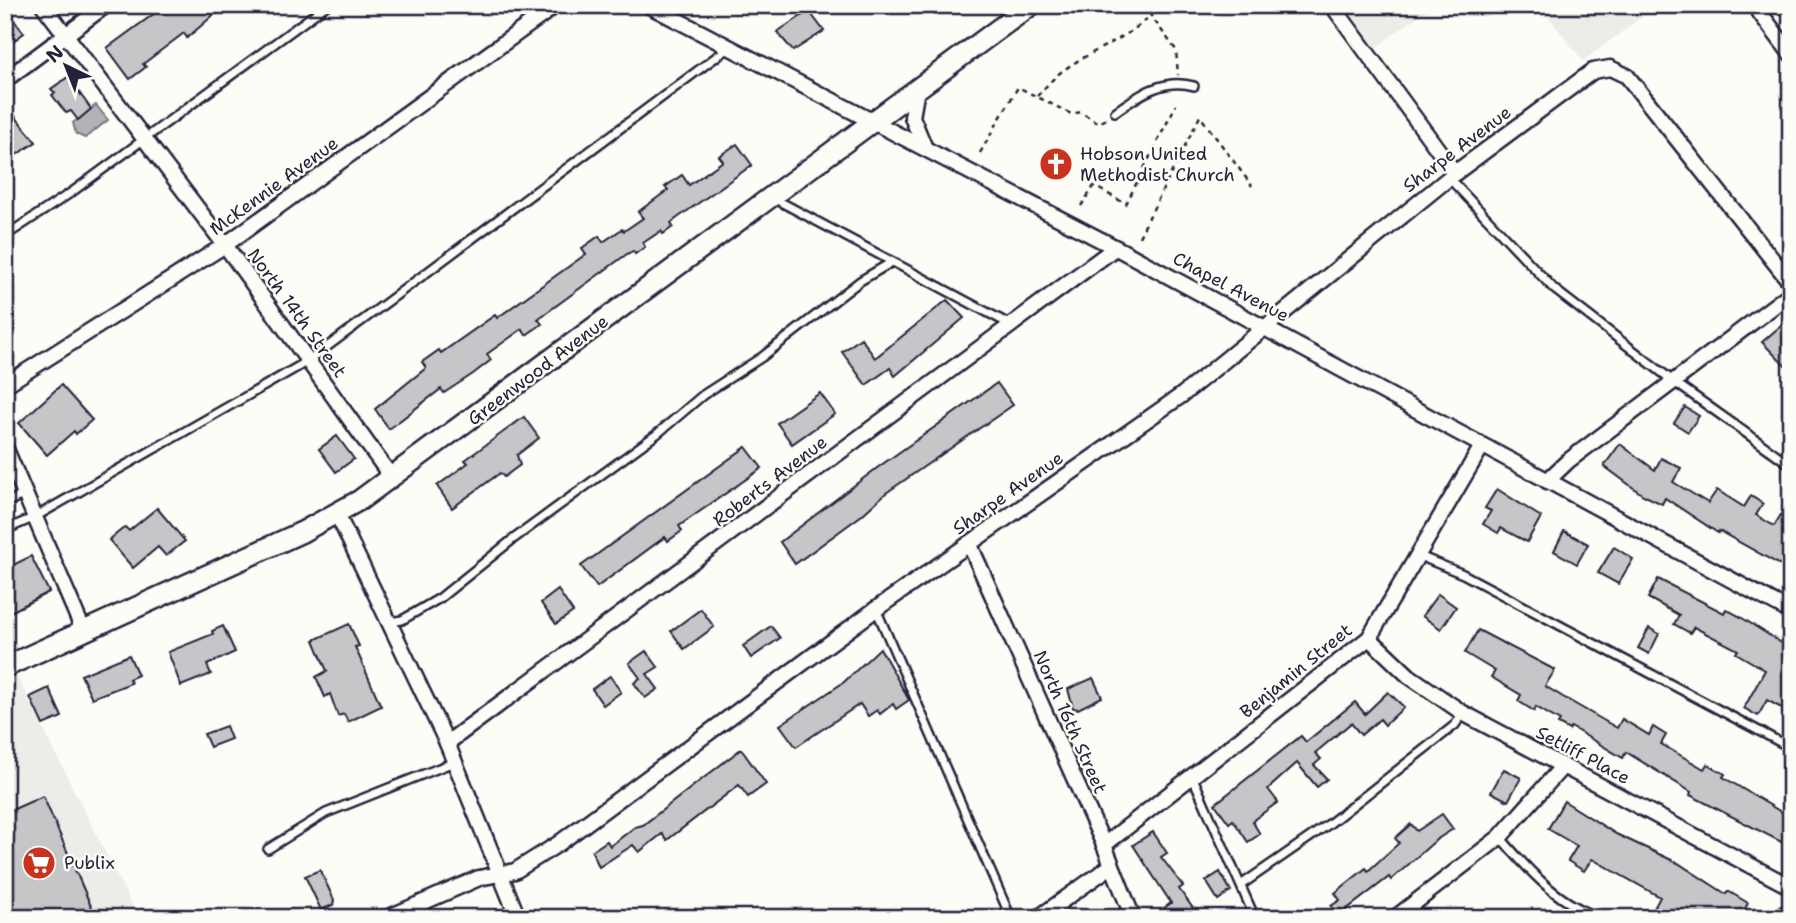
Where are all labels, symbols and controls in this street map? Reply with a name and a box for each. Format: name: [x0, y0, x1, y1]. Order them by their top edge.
north arrow: [32, 32, 102, 102]
text: N: [41, 40, 69, 68]
street label: Sharpe Avenue: [1398, 100, 1516, 198]
street label: McKennie Avenue: [205, 131, 343, 241]
place label: Hobson United Methodist Church: [1080, 142, 1235, 187]
church icon: Hobson United Methodist Church: [1037, 145, 1075, 183]
street label: North 14th Street: [242, 244, 352, 383]
street label: Chapel Avenue: [1169, 246, 1293, 328]
street label: Greenwood Avenue: [463, 309, 613, 431]
street label: Roberts Avenue: [708, 430, 832, 532]
street label: Sharpe Avenue: [948, 446, 1068, 540]
street label: Benjamin Street: [1235, 618, 1357, 724]
street label: North 16th Street: [1028, 647, 1112, 797]
street label: Setliff Place: [1532, 720, 1634, 790]
supermarket icon: Publix: [20, 844, 58, 882]
place label: Publix: [64, 851, 115, 875]

